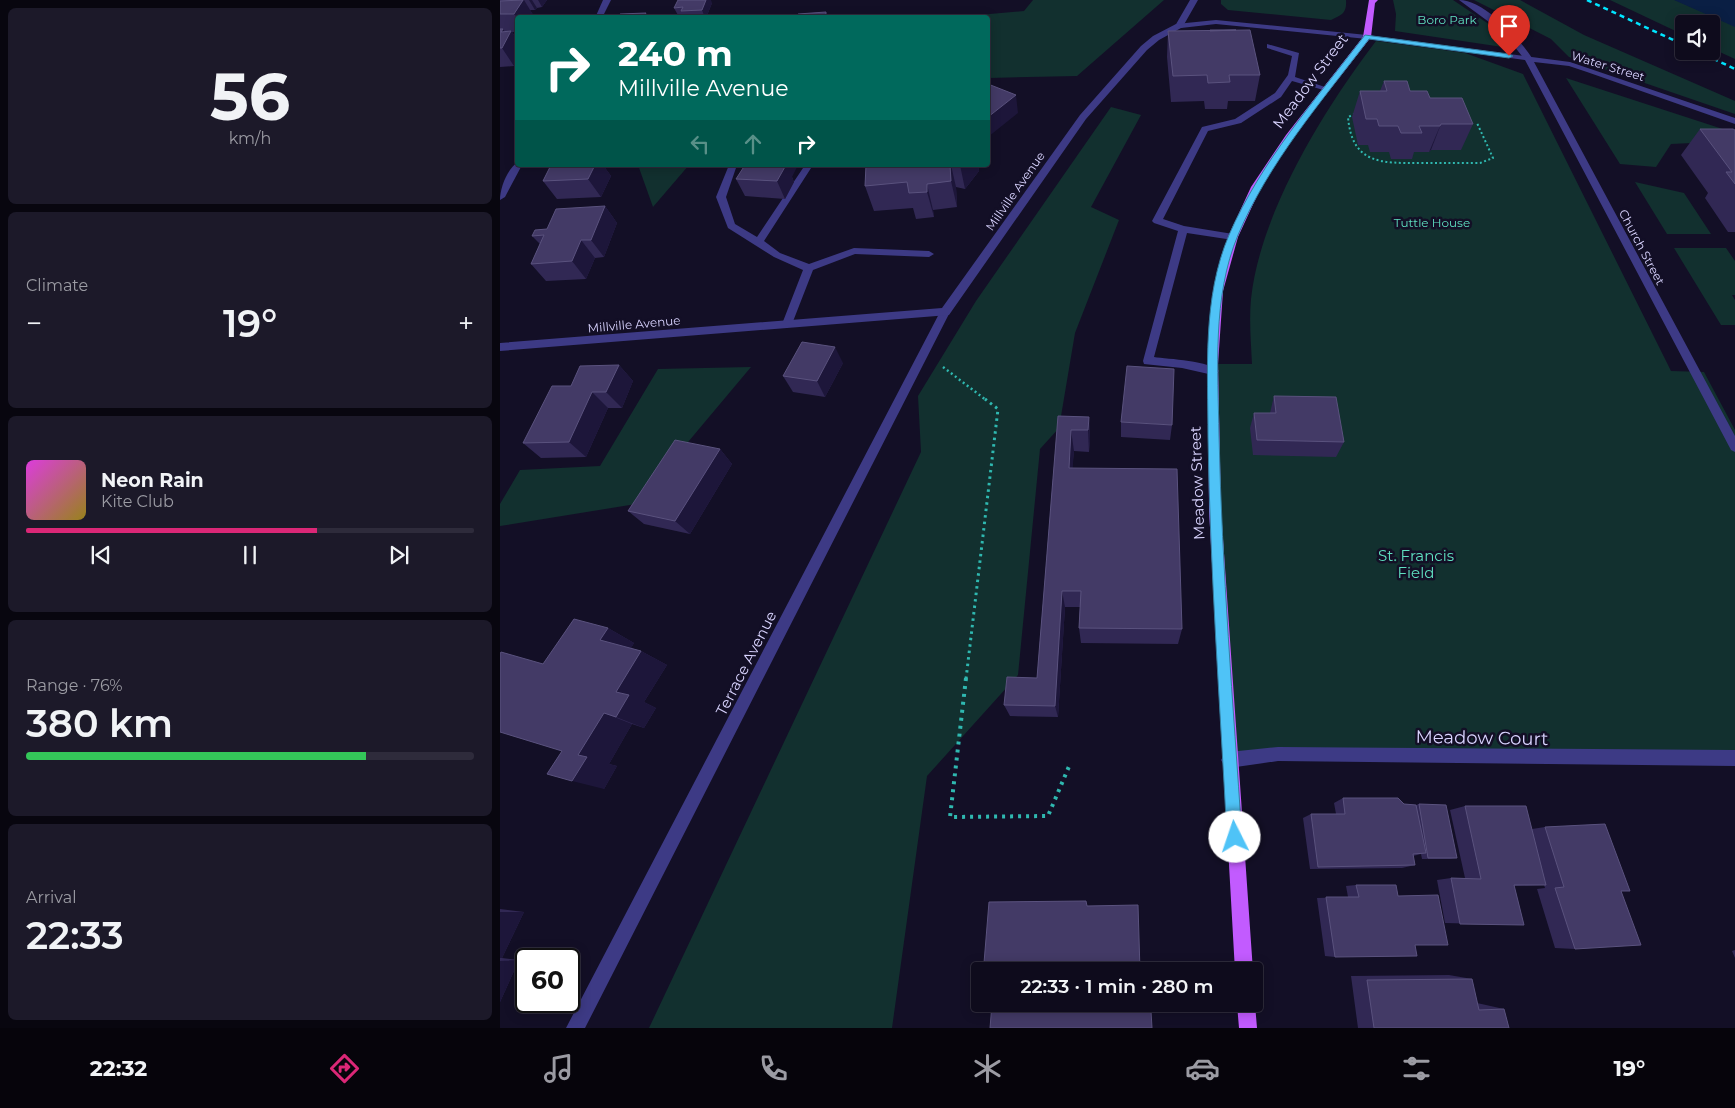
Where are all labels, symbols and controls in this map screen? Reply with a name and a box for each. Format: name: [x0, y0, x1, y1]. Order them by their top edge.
pin: [1488, 5, 1530, 56]
park label: Boro Park: [1417, 12, 1477, 27]
icon: arrive: [1495, 12, 1523, 40]
map controls: [1675, 15, 1720, 60]
button: sound: [1675, 15, 1720, 60]
street label: Meadow Street: [1268, 30, 1352, 132]
text: 240 m: [618, 32, 733, 75]
icon: right: [535, 35, 600, 100]
street label: Water Street: [1570, 48, 1647, 84]
text: 56: [210, 57, 290, 136]
text: Millville Avenue: [618, 75, 789, 102]
text: km/h: [229, 129, 271, 148]
icon: left: [686, 130, 714, 158]
icon: ahead: [739, 130, 767, 158]
icon: right: [792, 130, 820, 158]
street label: Millville Avenue: [982, 149, 1048, 233]
street label: Church Street: [1616, 207, 1668, 288]
park label: Tuttle House: [1394, 215, 1470, 230]
text: Climate: [26, 276, 88, 295]
text: 19°: [223, 300, 277, 347]
text: −: [26, 306, 42, 340]
text: +: [458, 306, 474, 340]
street label: Millville Avenue: [587, 312, 681, 336]
street label: Meadow Street: [1186, 426, 1208, 540]
text: Neon Rain: [101, 469, 204, 492]
text: Kite Club: [101, 492, 174, 511]
icon: previous: [87, 541, 115, 569]
icon: pause: [236, 541, 264, 569]
icon: next: [385, 541, 413, 569]
park label: St. Francis Field: [1378, 546, 1454, 582]
street label: Terrace Avenue: [711, 607, 781, 719]
text: Range · 76%: [26, 676, 123, 695]
text: 380 km: [26, 700, 173, 747]
street label: Meadow Court: [1415, 726, 1549, 750]
position arrow: [1208, 810, 1260, 862]
text: Arrival: [26, 888, 76, 907]
text: 22:33: [26, 912, 124, 959]
speed limit sign: 60: [515, 948, 580, 1013]
text: 22:33 · 1 min · 280 m: [1020, 975, 1214, 998]
icon: directions: [327, 1051, 362, 1086]
icon: music: [541, 1051, 576, 1086]
icon: phone: [756, 1051, 791, 1086]
icon: climate: [970, 1051, 1005, 1086]
icon: car: [1185, 1051, 1220, 1086]
icon: filters: [1399, 1051, 1434, 1086]
text: 22:32: [90, 1055, 147, 1082]
text: 19°: [1613, 1055, 1645, 1082]

